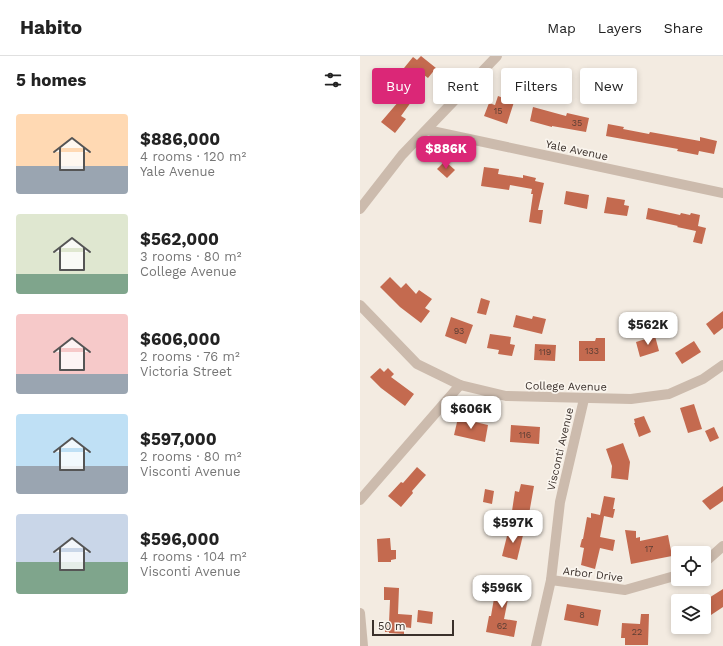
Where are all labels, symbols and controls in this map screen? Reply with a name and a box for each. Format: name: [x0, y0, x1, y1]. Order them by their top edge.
text: Habito: [20, 16, 82, 39]
text: Map: [547, 20, 576, 36]
text: Layers: [598, 20, 642, 36]
text: Share: [664, 20, 703, 36]
chip: Buy: [372, 68, 425, 104]
chip: Rent: [433, 68, 493, 104]
chip: Filters: [501, 68, 572, 104]
chip: New: [580, 68, 637, 104]
icon: filters: [322, 69, 344, 91]
text: 5 homes: [16, 70, 86, 90]
house number: 15: [494, 106, 502, 116]
house number: 35: [572, 118, 582, 128]
text: $886,000: [140, 129, 220, 149]
icon: home: [48, 130, 96, 178]
pin: $886K: [418, 136, 474, 170]
street label: Yale Avenue: [544, 138, 609, 163]
text: $886K: [425, 141, 467, 156]
text: 4 rooms · 120 m²: [140, 149, 246, 164]
text: Yale Avenue: [140, 164, 215, 179]
text: $562,000: [140, 229, 219, 249]
icon: home: [48, 230, 96, 278]
text: 3 rooms · 80 m²: [140, 249, 241, 264]
text: College Avenue: [140, 264, 237, 279]
pin: $562K: [620, 312, 676, 346]
text: $562K: [628, 317, 668, 332]
house number: 93: [454, 326, 464, 336]
text: $606,000: [140, 329, 220, 349]
icon: home: [48, 330, 96, 378]
house number: 133: [585, 346, 599, 356]
house number: 119: [539, 347, 551, 357]
text: 2 rooms · 76 m²: [140, 349, 240, 364]
text: Victoria Street: [140, 364, 232, 379]
street label: College Avenue: [525, 379, 607, 394]
pin: $606K: [443, 396, 499, 430]
text: $606K: [450, 401, 492, 416]
street label: Visconti Avenue: [545, 406, 576, 492]
text: $597,000: [140, 429, 217, 449]
icon: home: [48, 430, 96, 478]
house number: 116: [519, 430, 531, 440]
text: 2 rooms · 80 m²: [140, 449, 241, 464]
text: Visconti Avenue: [140, 464, 241, 479]
pin: $597K: [485, 510, 541, 544]
text: $597K: [493, 515, 533, 530]
text: $596,000: [140, 529, 219, 549]
icon: home: [48, 530, 96, 578]
house number: 17: [645, 544, 653, 554]
map controls: [671, 546, 711, 634]
button: locate: [671, 546, 711, 586]
text: 4 rooms · 104 m²: [140, 549, 247, 564]
text: Visconti Avenue: [140, 564, 241, 579]
street label: Arbor Drive: [562, 564, 624, 585]
pin: $596K: [474, 575, 530, 609]
text: $596K: [482, 580, 522, 595]
button: layers: [671, 594, 711, 634]
house number: 8: [579, 610, 585, 620]
scale bar: [372, 618, 454, 637]
text: 50 m: [378, 620, 405, 633]
house number: 62: [497, 621, 507, 631]
house number: 22: [632, 627, 642, 637]

